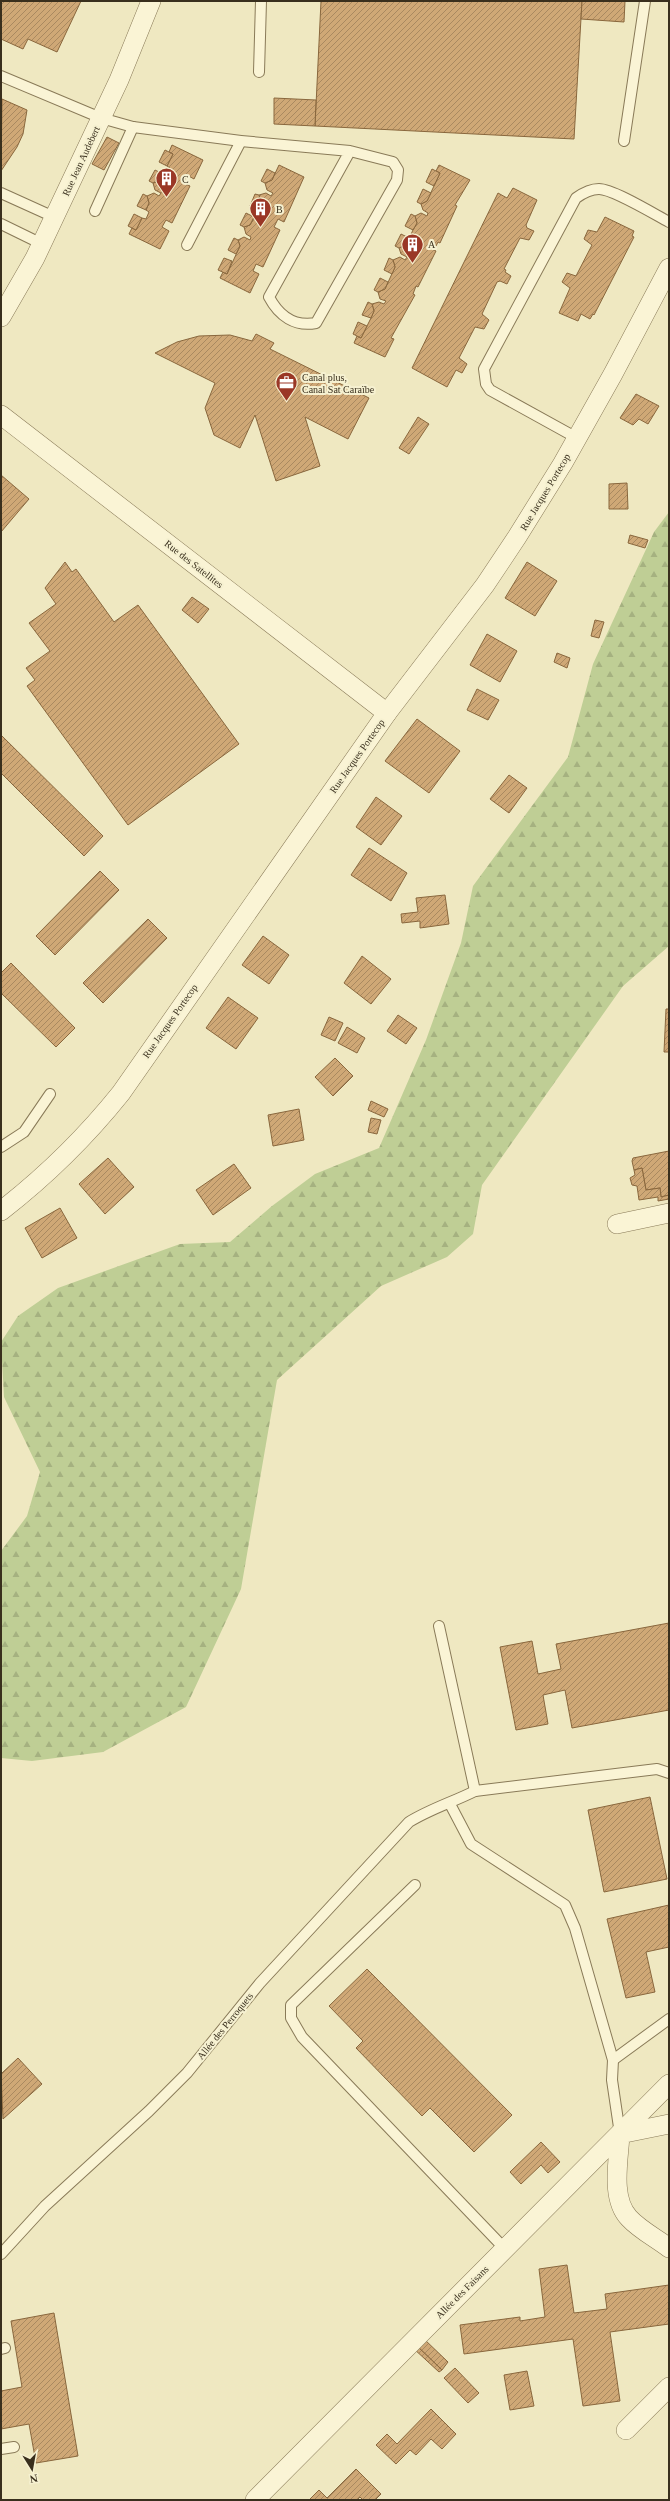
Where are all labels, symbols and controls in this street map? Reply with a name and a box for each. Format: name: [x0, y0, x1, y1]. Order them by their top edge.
street label: Rue Jean Audebert: [60, 124, 102, 198]
building icon: C: [153, 166, 179, 199]
place label: C: [182, 174, 189, 185]
building icon: B: [248, 196, 274, 229]
place label: B: [276, 204, 283, 215]
building icon: A: [399, 231, 425, 264]
place label: A: [428, 239, 436, 250]
office icon: Canal plus, Canal Sat Caraïbe: [273, 370, 299, 403]
place label: Canal plus, Canal Sat Caraïbe: [302, 372, 375, 395]
street label: Rue Jacques Portecop: [518, 452, 572, 532]
street label: Rue des Satellites: [163, 538, 225, 590]
street label: Rue Jacques Portecop: [327, 717, 387, 795]
street label: Rue Jacques Portecop: [140, 982, 200, 1060]
street label: Allée des Perroquets: [195, 1990, 255, 2062]
street label: Allée des Faisans: [433, 2263, 491, 2321]
north arrow: [12, 2449, 52, 2489]
text: N: [29, 2472, 39, 2485]

